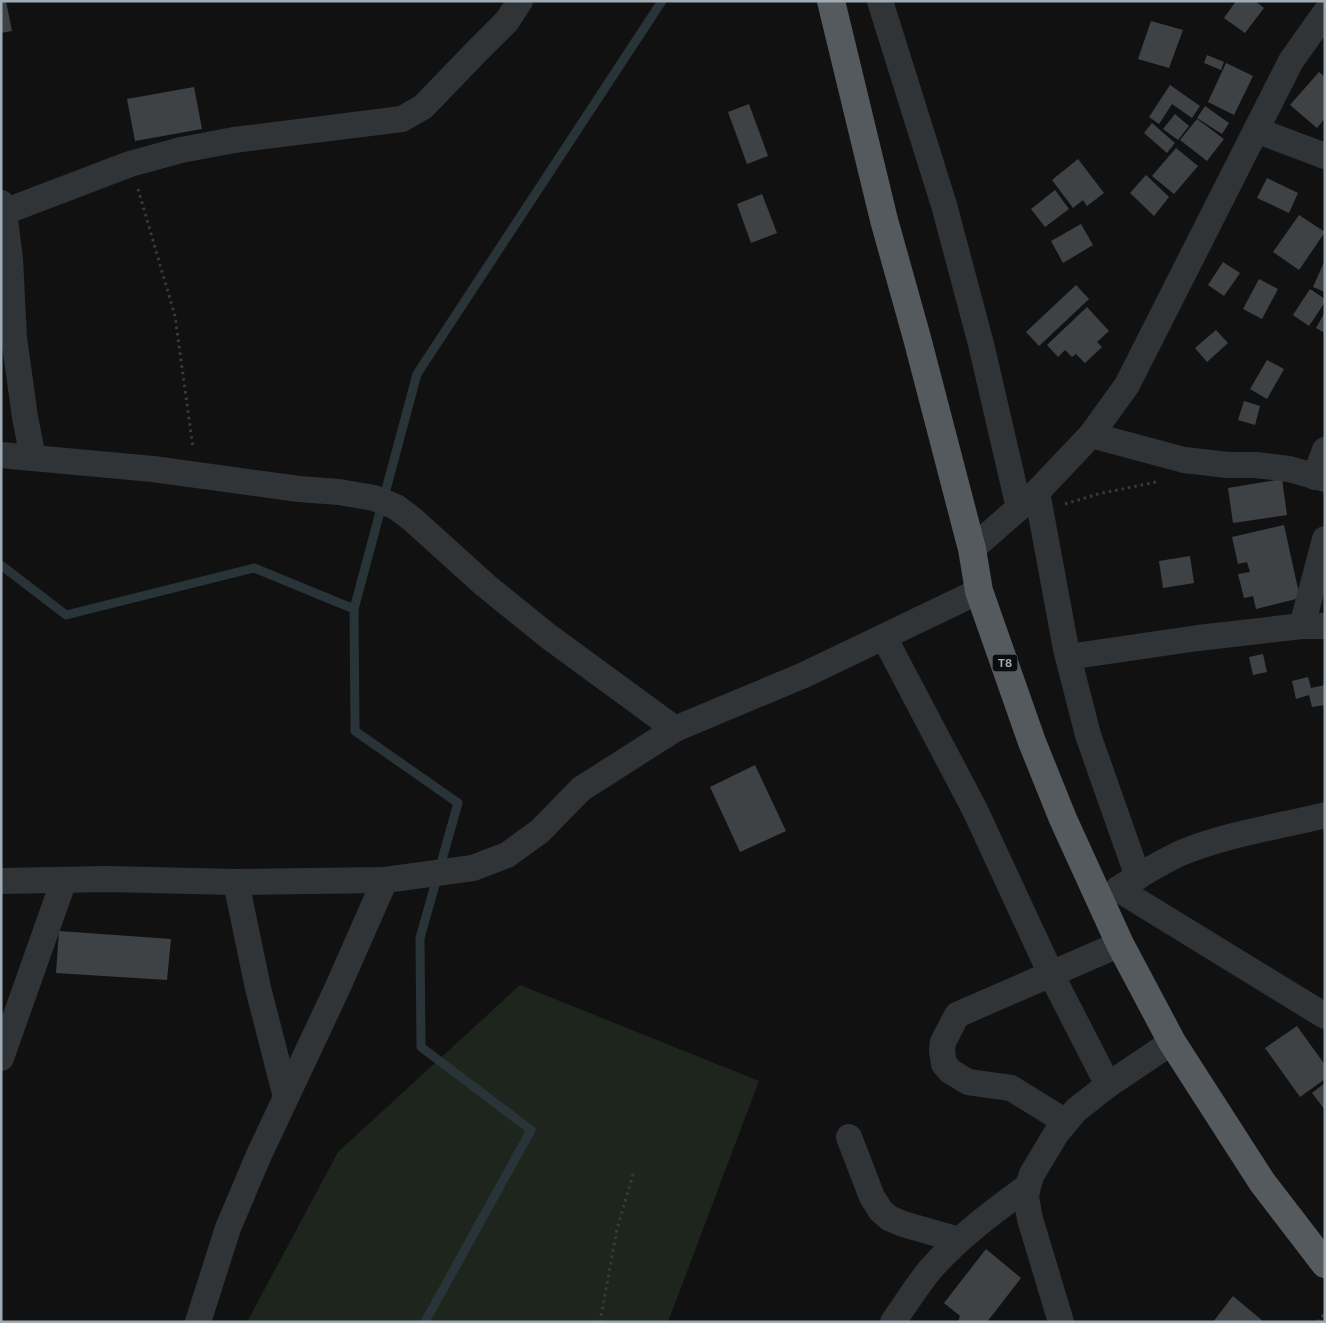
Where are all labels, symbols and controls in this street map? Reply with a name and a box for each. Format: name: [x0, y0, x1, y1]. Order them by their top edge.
road number: T8: [992, 654, 1018, 671]

